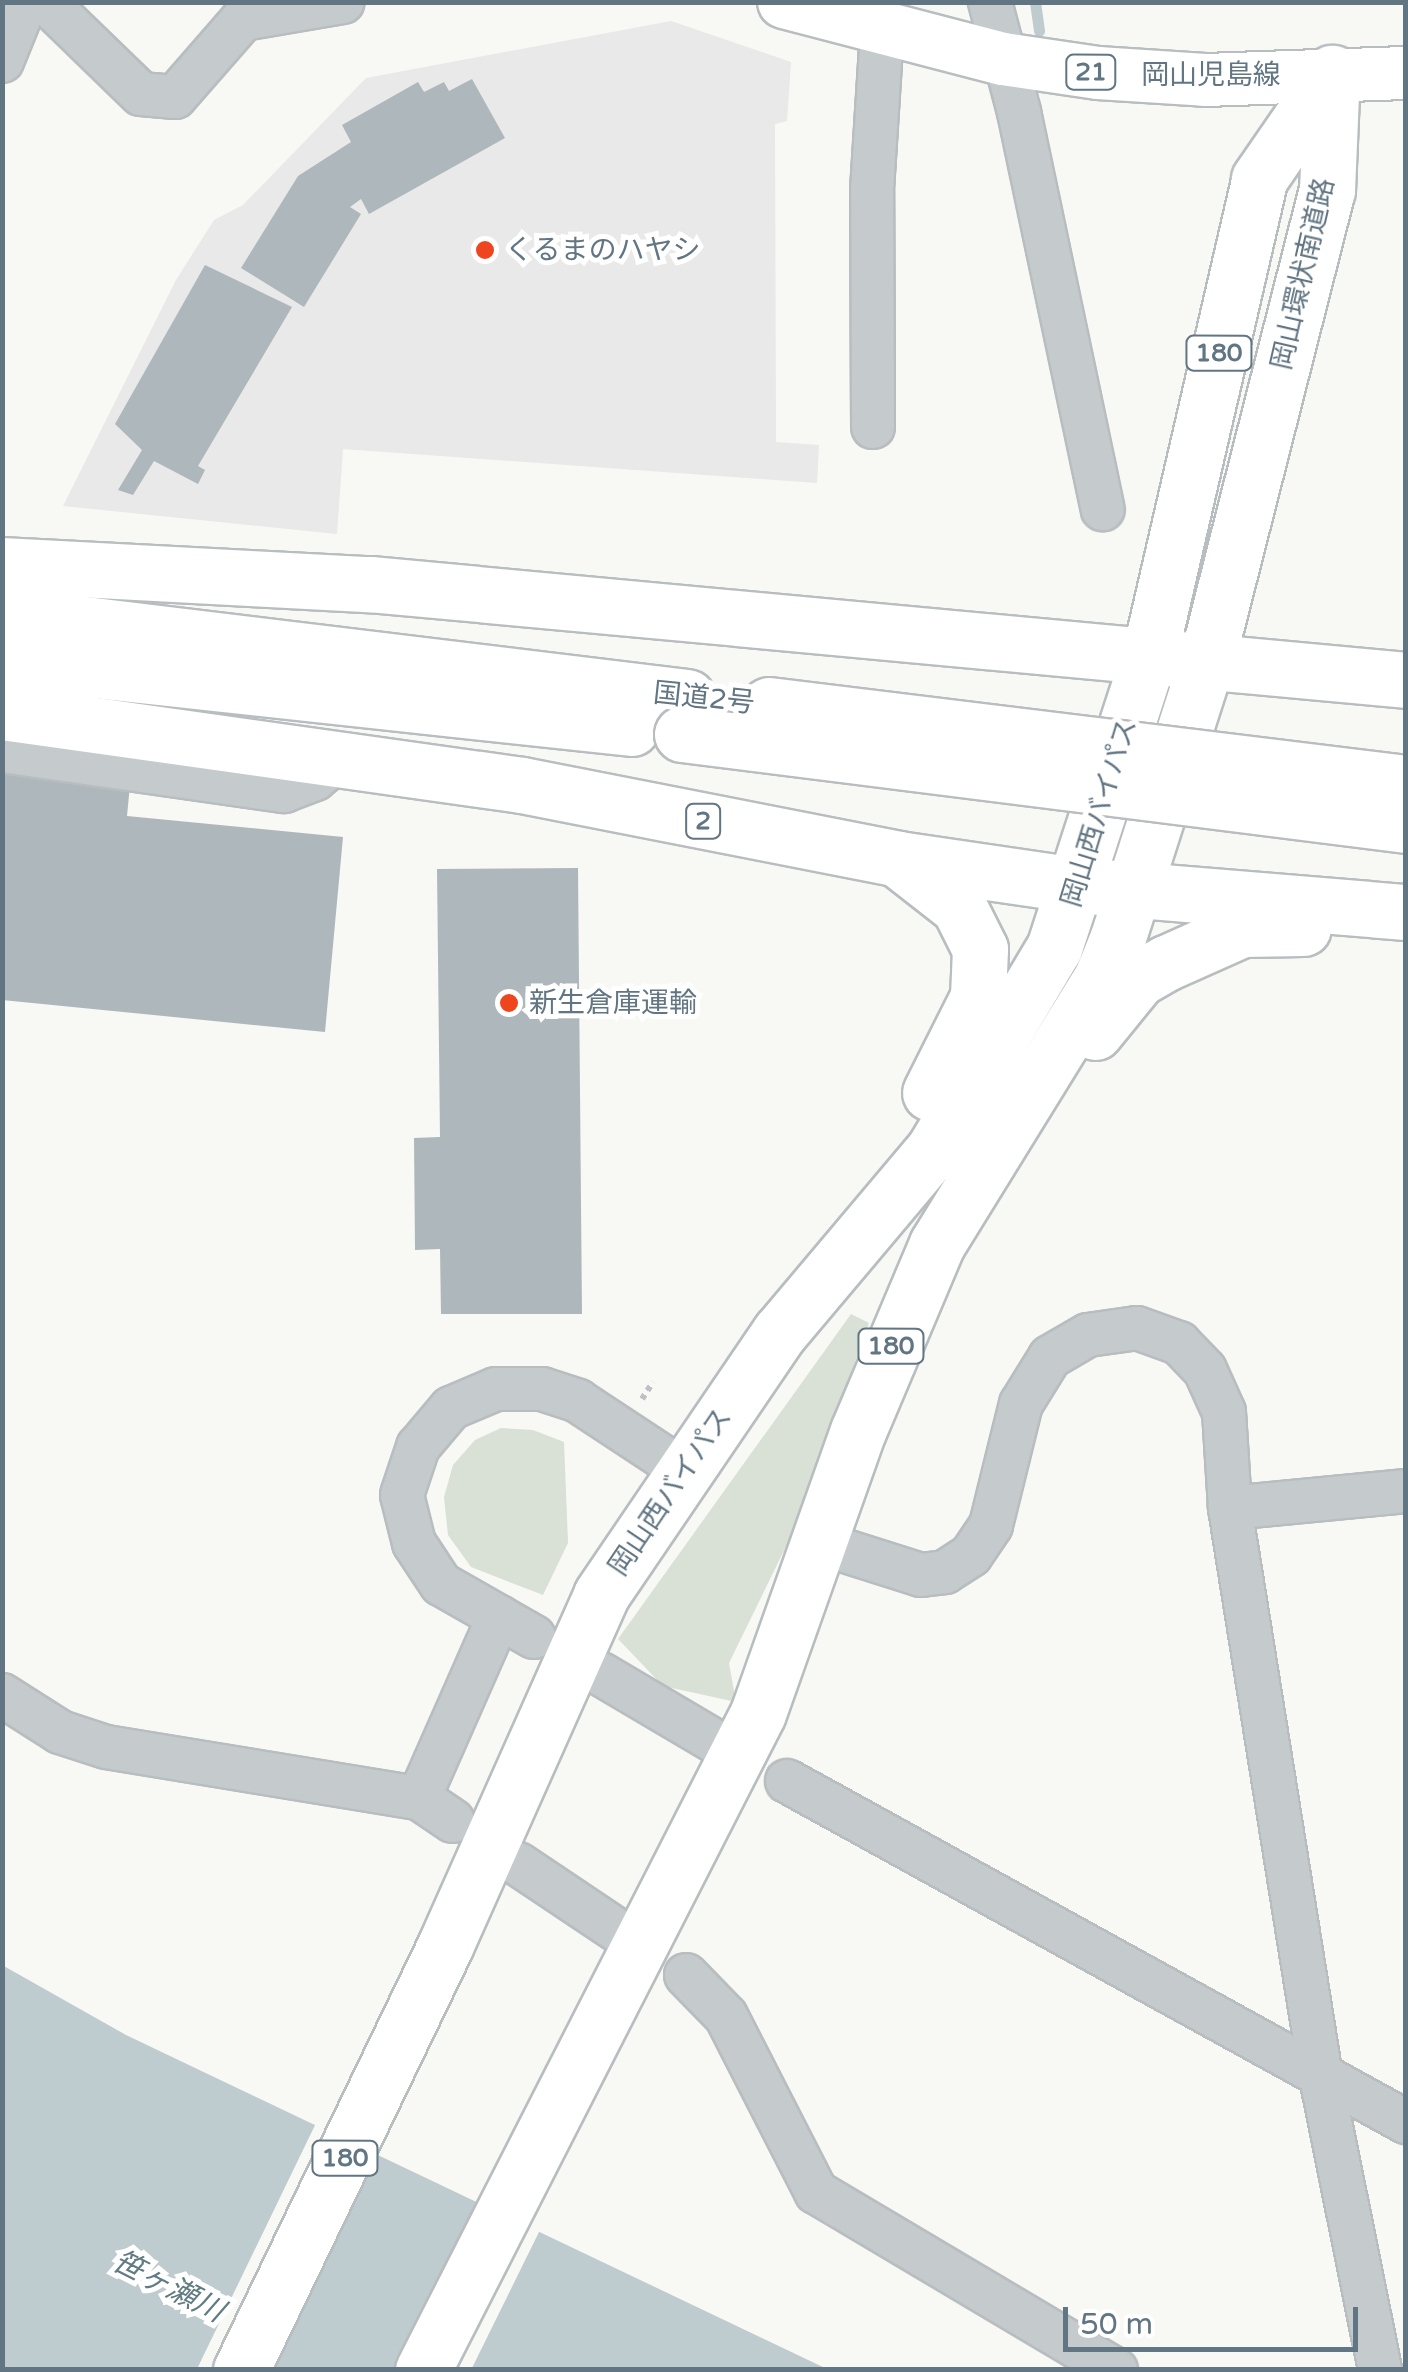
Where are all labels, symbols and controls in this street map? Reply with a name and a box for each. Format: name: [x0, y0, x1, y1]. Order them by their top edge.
road number: 21: [1064, 52, 1118, 92]
street label: 岡山児島線: [1141, 58, 1281, 92]
street label: 岡山環状南道路: [1265, 175, 1341, 373]
place label: くるまのハヤシ: [505, 233, 701, 267]
marker: くるまのハヤシ: [474, 239, 496, 261]
road number: 180: [1184, 333, 1254, 373]
street label: 国道2号: [652, 676, 756, 720]
street label: 岡山西バイパス: [1054, 714, 1144, 912]
road number: 2: [683, 801, 723, 841]
place label: 新生倉庫運輸: [529, 986, 697, 1020]
marker: 新生倉庫運輸: [498, 992, 520, 1014]
road number: 180: [856, 1326, 926, 1366]
street label: 岡山西バイパス: [601, 1401, 739, 1583]
road number: 180: [310, 2138, 380, 2178]
water label: 笹ヶ瀬川: [106, 2244, 230, 2330]
scale bar: [1068, 2287, 1363, 2349]
text: 50 m: [1080, 2306, 1153, 2343]

